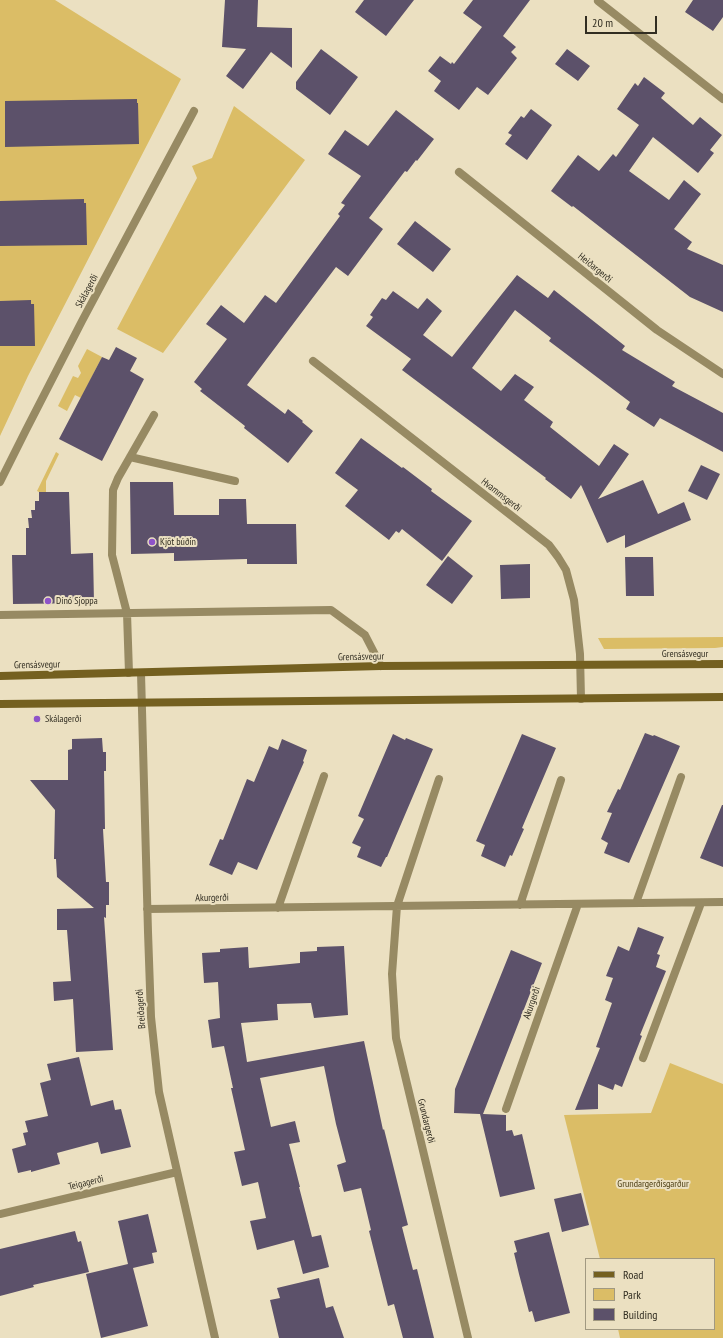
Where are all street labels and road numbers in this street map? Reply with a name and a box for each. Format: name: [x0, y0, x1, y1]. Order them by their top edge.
street label: Heiðargerði: [575, 251, 615, 285]
street label: Skálagerði: [73, 272, 101, 310]
street label: Hvammsgerði: [479, 476, 523, 514]
street label: Grensásvegur: [662, 648, 708, 660]
street label: Grensásvegur: [338, 651, 384, 663]
street label: Grensásvegur: [14, 659, 60, 671]
street label: Akurgerði: [195, 892, 229, 904]
street label: Akurgerði: [521, 985, 543, 1021]
street label: Breiðagerði: [134, 989, 148, 1029]
street label: Grundargerði: [415, 1098, 437, 1144]
street label: Teigagerði: [67, 1173, 105, 1193]

